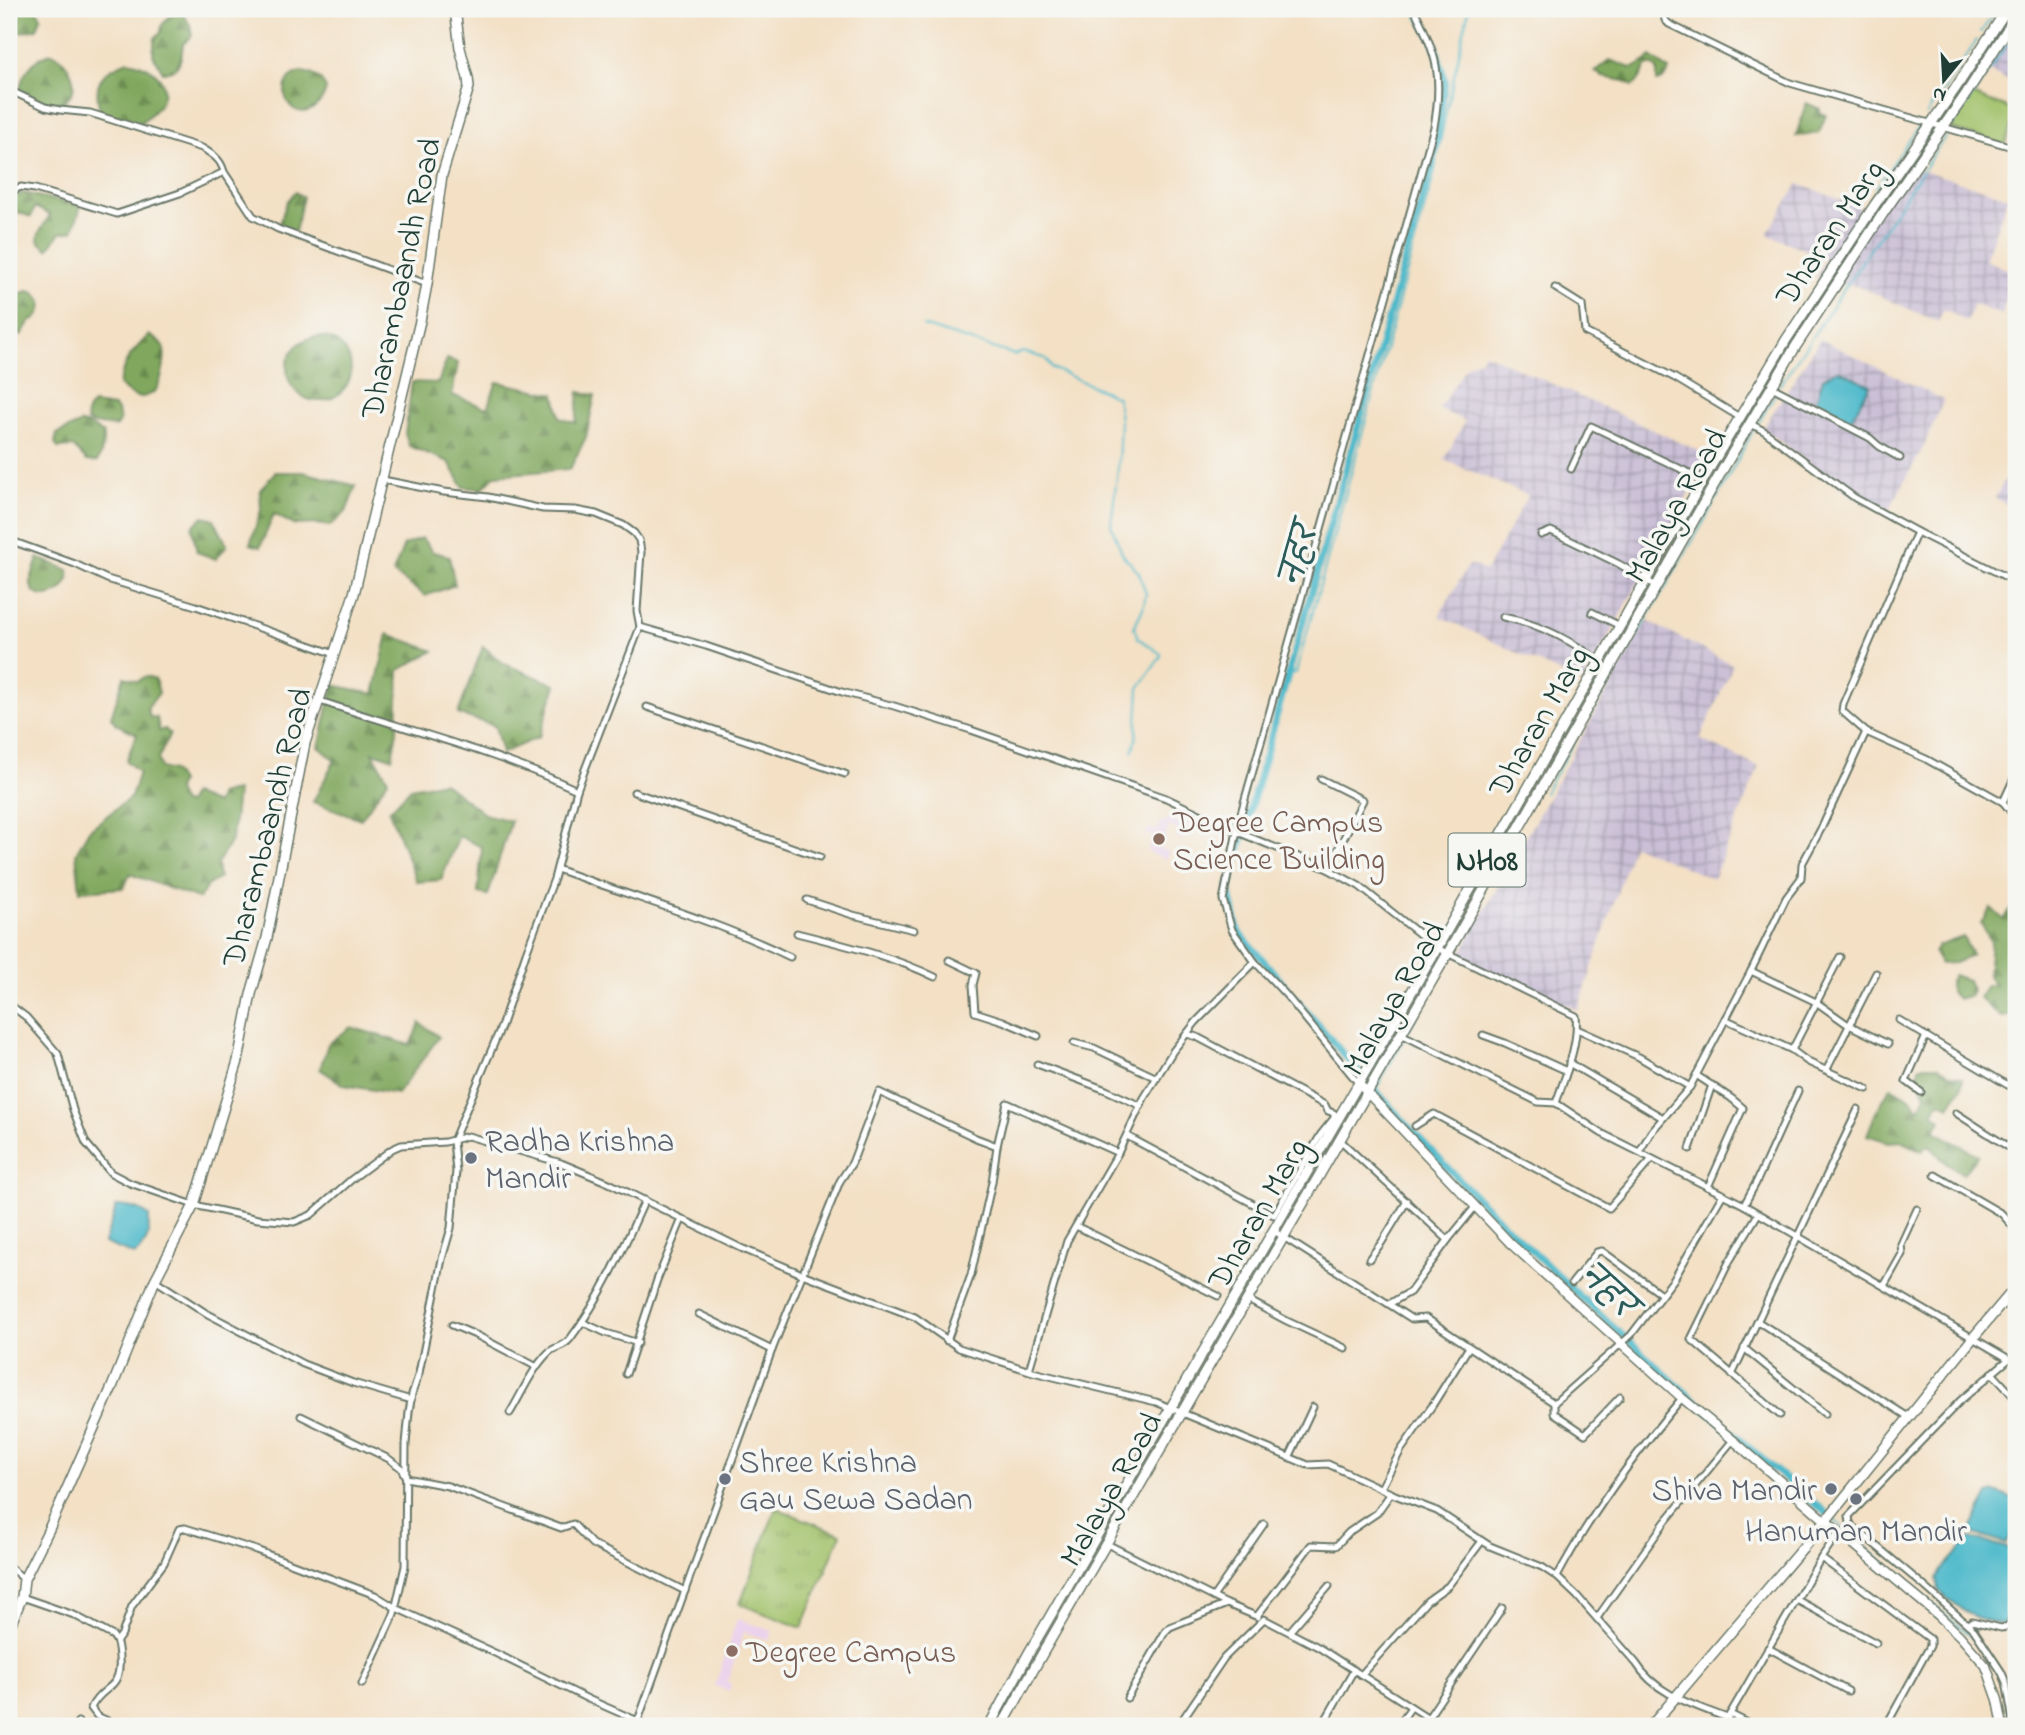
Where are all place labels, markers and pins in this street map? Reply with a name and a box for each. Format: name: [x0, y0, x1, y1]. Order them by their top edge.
place label: Degree Campus Science Building: [1172, 801, 1385, 885]
marker: Degree Campus Science Building: [1151, 831, 1167, 847]
place label: Radha Krishna Mandir: [485, 1120, 674, 1204]
marker: Radha Krishna Mandir: [463, 1150, 479, 1166]
place label: Shree Krishna Gau Sewa Sadan: [739, 1441, 973, 1525]
place label: Shiva Mandir: [1652, 1469, 1817, 1516]
marker: Shree Krishna Gau Sewa Sadan: [717, 1471, 733, 1487]
marker: Shiva Mandir: [1823, 1481, 1839, 1497]
marker: Hanuman Mandir: [1848, 1491, 1864, 1507]
place label: Hanuman Mandir: [1745, 1510, 1967, 1557]
place label: Degree Campus: [745, 1631, 956, 1678]
marker: Degree Campus: [724, 1643, 740, 1659]

